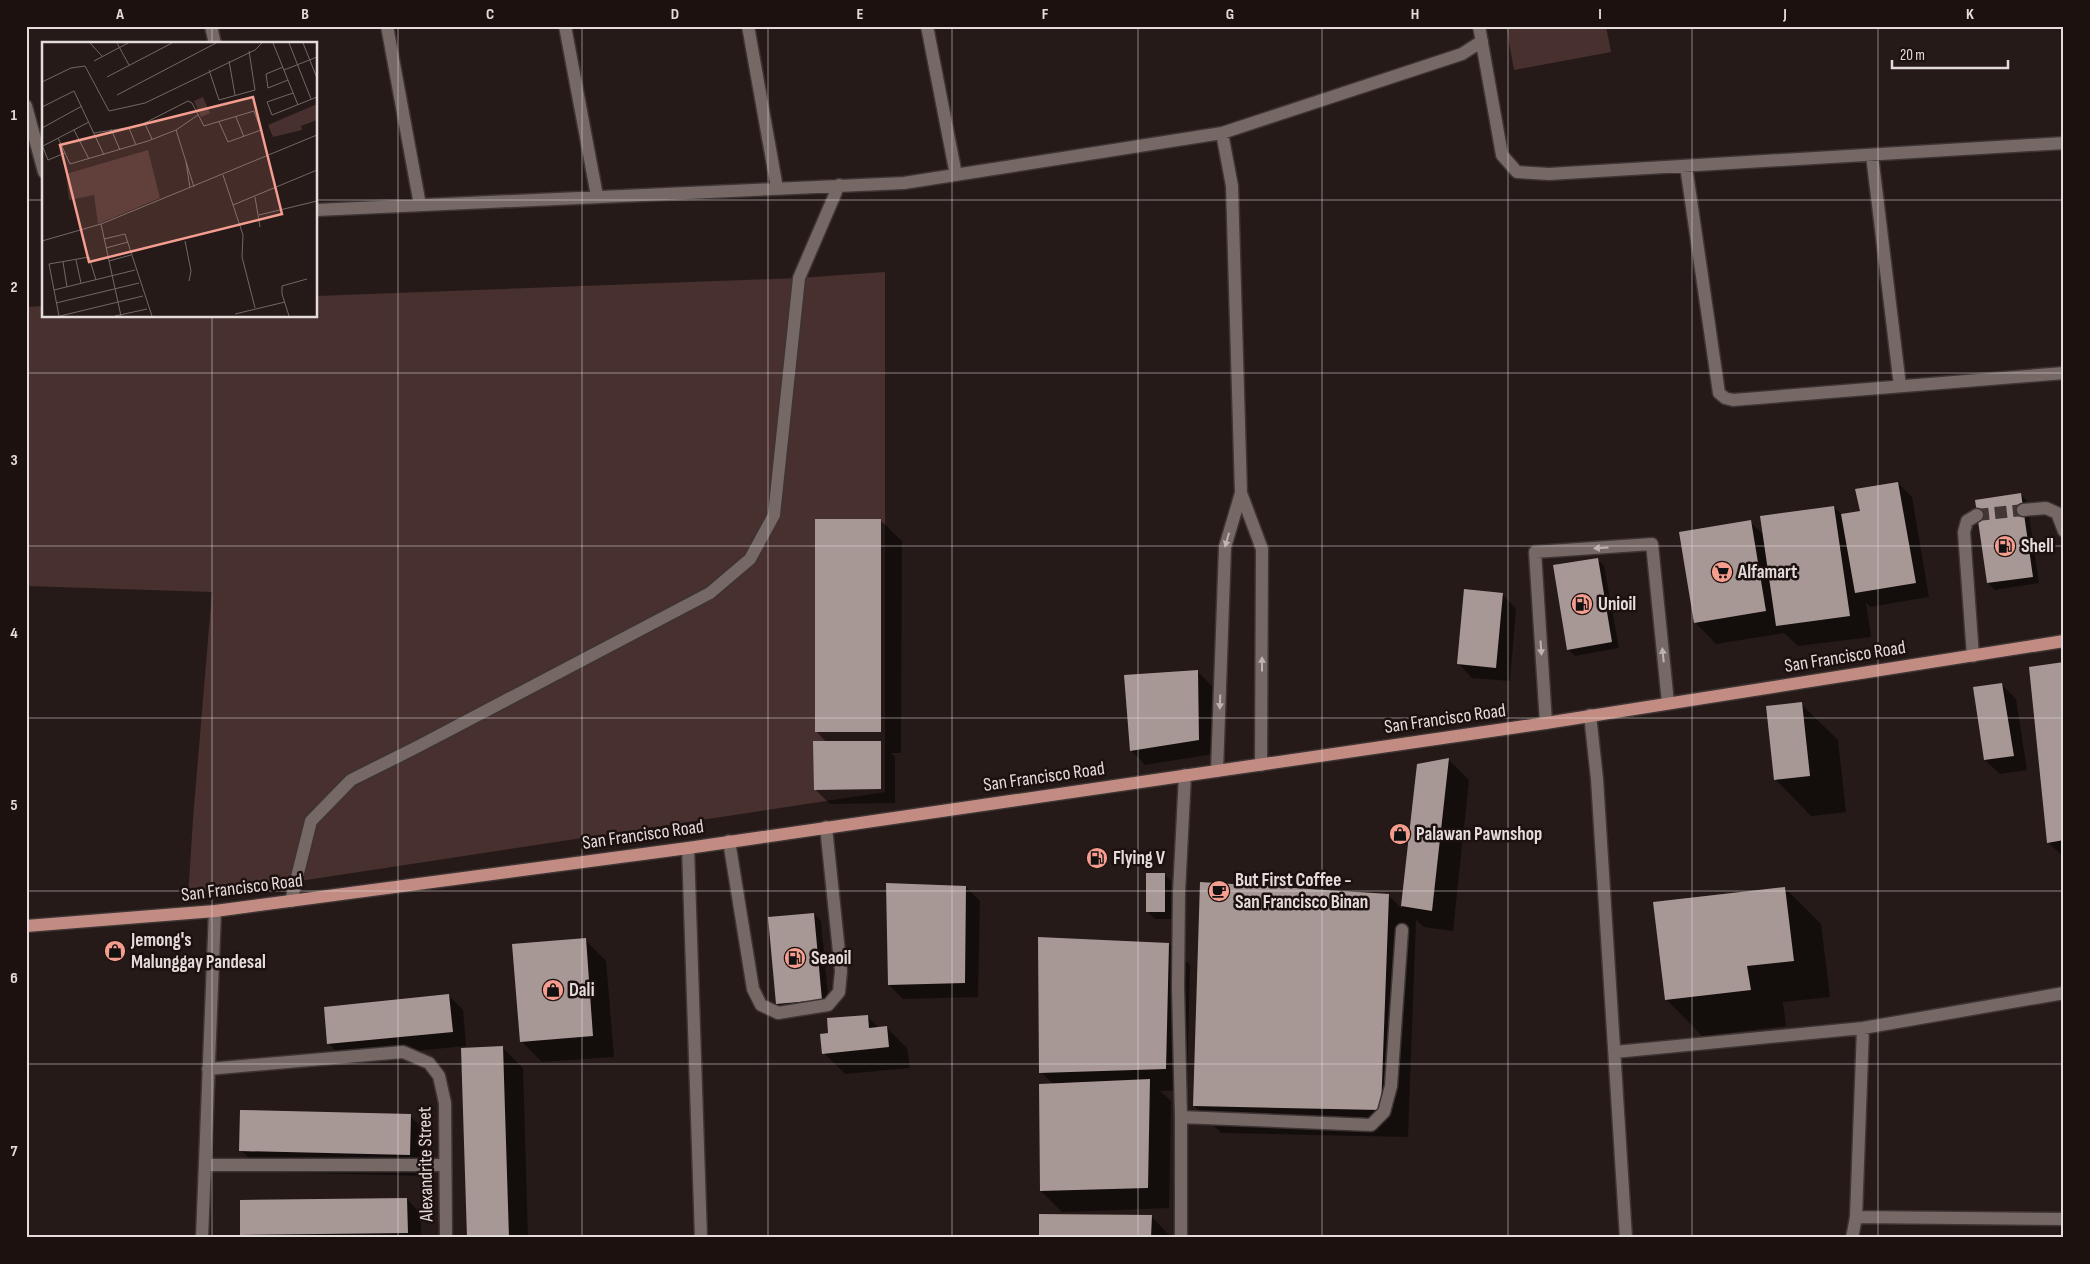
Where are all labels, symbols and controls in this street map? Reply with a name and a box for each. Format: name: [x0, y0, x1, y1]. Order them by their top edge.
text: A: [115, 5, 124, 24]
text: B: [301, 5, 309, 24]
text: C: [486, 5, 494, 24]
text: D: [671, 5, 679, 24]
text: E: [857, 5, 864, 24]
text: F: [1042, 5, 1049, 24]
text: G: [1226, 5, 1234, 24]
text: H: [1411, 5, 1419, 24]
text: I: [1598, 5, 1602, 24]
text: J: [1782, 5, 1787, 24]
text: K: [1966, 5, 1974, 24]
scale bar: [1892, 38, 2009, 70]
inset map: [42, 42, 318, 318]
text: 20 m: [1900, 46, 1925, 65]
text: 1: [11, 106, 18, 125]
text: 2: [10, 278, 18, 297]
text: 3: [10, 451, 18, 470]
one-way arrow: [1223, 532, 1231, 547]
fuel station icon: Shell: [1993, 534, 2017, 558]
place label: Shell: [2021, 535, 2054, 558]
one-way arrow: [1593, 544, 1609, 552]
supermarket icon: Alfamart: [1710, 560, 1734, 584]
place label: Alfamart: [1737, 561, 1797, 584]
fuel station icon: Unioil: [1570, 592, 1594, 616]
place label: Unioil: [1598, 593, 1636, 616]
text: 4: [10, 624, 18, 643]
street label: San Francisco Road: [1783, 636, 1907, 678]
one-way arrow: [1538, 640, 1546, 656]
one-way arrow: [1659, 647, 1667, 663]
one-way arrow: [1258, 656, 1266, 672]
one-way arrow: [1215, 694, 1223, 710]
street label: San Francisco Road: [1383, 699, 1507, 739]
street label: San Francisco Road: [982, 757, 1106, 797]
text: 5: [10, 796, 18, 815]
street label: San Francisco Road: [581, 815, 705, 855]
shop icon: Palawan Pawnshop: [1388, 822, 1412, 846]
place label: Palawan Pawnshop: [1416, 823, 1542, 846]
fuel station icon: Flying V: [1085, 846, 1109, 870]
place label: Flying V: [1113, 847, 1166, 870]
street label: San Francisco Road: [180, 869, 304, 907]
place label: But First Coffee - San Francisco Binan: [1235, 869, 1368, 914]
cafe icon: But First Coffee - San Francisco Binan: [1207, 879, 1231, 903]
place label: Jemong's Malunggay Pandesal: [130, 929, 266, 974]
shop icon: Jemong's Malunggay Pandesal: [103, 939, 127, 963]
fuel station icon: Seaoil: [783, 946, 807, 970]
place label: Seaoil: [811, 947, 851, 970]
text: 6: [10, 969, 18, 988]
shop icon: Dali: [541, 978, 565, 1002]
place label: Dali: [569, 979, 595, 1002]
street label: Alexandrite Street: [413, 1106, 439, 1223]
text: 7: [11, 1142, 18, 1161]

